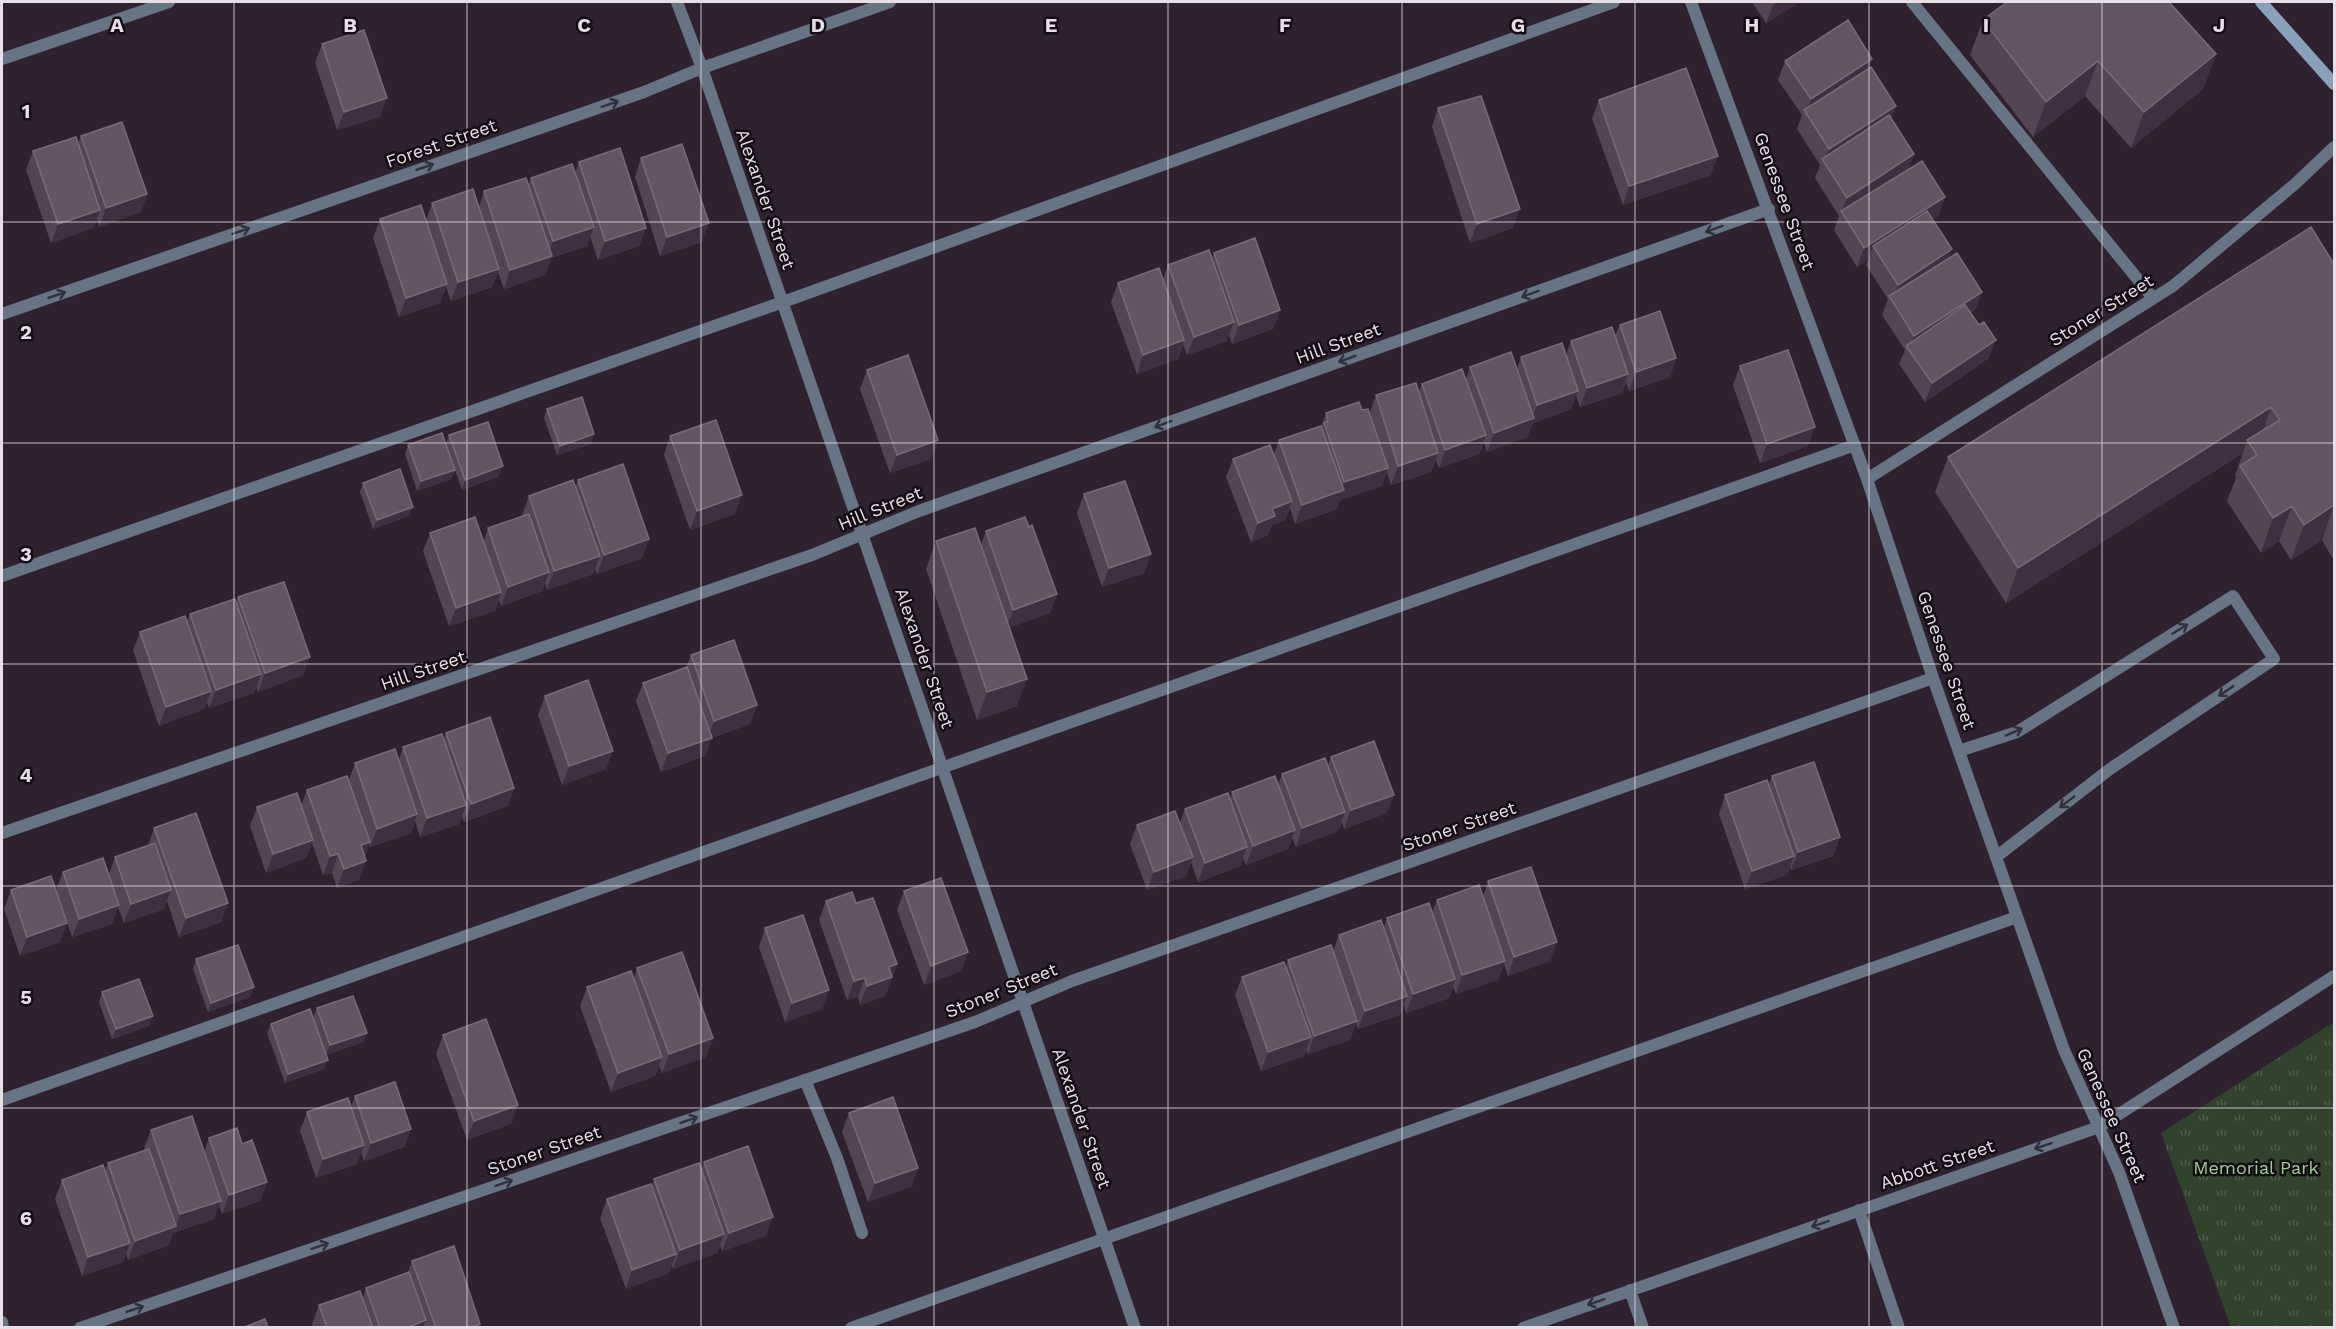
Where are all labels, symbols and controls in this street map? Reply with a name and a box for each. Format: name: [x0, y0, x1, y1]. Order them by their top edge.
text: A: [110, 13, 124, 37]
text: B: [343, 13, 357, 37]
text: C: [577, 13, 591, 37]
text: D: [811, 13, 825, 37]
text: E: [1045, 13, 1057, 37]
text: F: [1279, 13, 1291, 37]
text: G: [1511, 13, 1525, 37]
text: H: [1745, 13, 1759, 37]
text: I: [1983, 13, 1989, 37]
text: J: [2213, 13, 2225, 37]
one-way arrow: [600, 97, 619, 108]
text: 1: [22, 99, 30, 123]
street label: Forest Street: [383, 114, 499, 172]
street label: Alexander Street: [732, 126, 800, 272]
street label: Genessee Street: [1750, 129, 1820, 273]
one-way arrow: [415, 161, 434, 172]
one-way arrow: [1705, 224, 1724, 235]
one-way arrow: [231, 225, 250, 236]
street label: Stoner Street: [2045, 269, 2157, 350]
one-way arrow: [47, 288, 66, 299]
one-way arrow: [1522, 290, 1540, 301]
street label: Hill Street: [1293, 318, 1384, 368]
text: 2: [20, 320, 32, 344]
one-way arrow: [1338, 355, 1357, 366]
one-way arrow: [1154, 420, 1173, 431]
street label: Hill Street: [835, 481, 925, 534]
text: 3: [20, 542, 32, 566]
street label: Alexander Street: [891, 585, 959, 731]
street label: Genessee Street: [1913, 588, 1981, 732]
one-way arrow: [2171, 623, 2188, 635]
street label: Hill Street: [378, 645, 469, 694]
one-way arrow: [2219, 685, 2235, 697]
one-way arrow: [2005, 726, 2023, 737]
text: 4: [20, 763, 33, 787]
one-way arrow: [2059, 796, 2075, 809]
street label: Stoner Street: [1399, 797, 1519, 855]
street label: Stoner Street: [942, 958, 1060, 1022]
text: 5: [20, 985, 32, 1009]
street label: Genessee Street: [2073, 1044, 2151, 1186]
street label: Alexander Street: [1048, 1045, 1116, 1191]
one-way arrow: [679, 1114, 698, 1125]
street label: Stoner Street: [484, 1121, 604, 1179]
street label: Abbott Street: [1877, 1134, 1997, 1193]
one-way arrow: [2035, 1141, 2053, 1152]
park label: Memorial Park: [2193, 1157, 2319, 1178]
one-way arrow: [495, 1176, 513, 1187]
text: 6: [20, 1206, 32, 1230]
one-way arrow: [1811, 1219, 1829, 1230]
one-way arrow: [310, 1239, 329, 1250]
one-way arrow: [1587, 1298, 1606, 1309]
one-way arrow: [125, 1302, 144, 1313]

